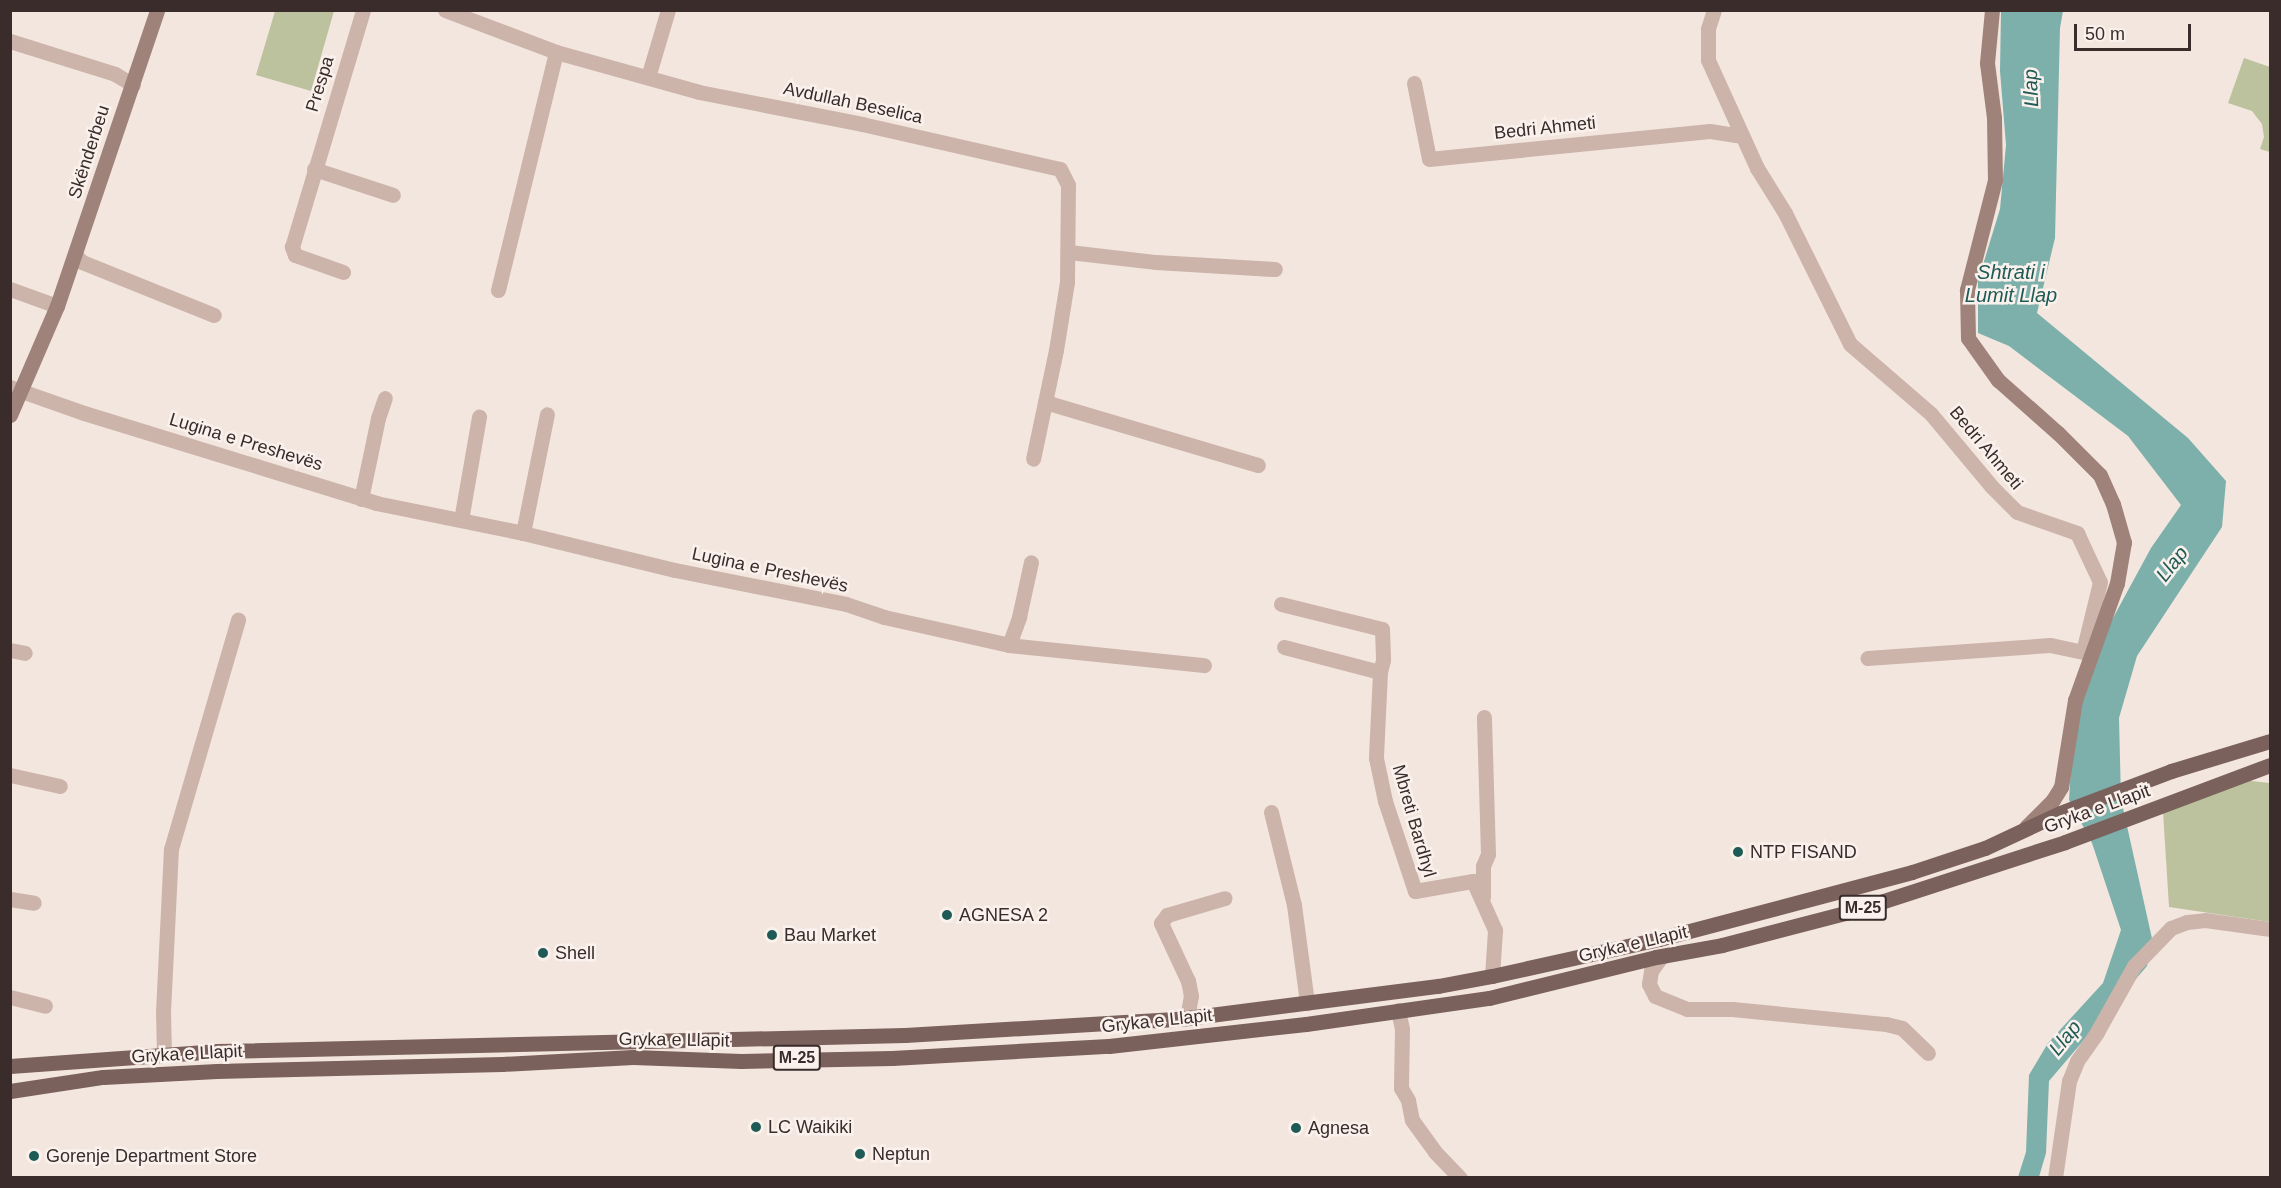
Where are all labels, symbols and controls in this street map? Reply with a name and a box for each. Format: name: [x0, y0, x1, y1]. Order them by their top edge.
scale bar: [2077, 12, 2194, 50]
text: 50 m: [2085, 24, 2125, 44]
street label: Prespa: [301, 54, 339, 114]
water label: Llap: [2018, 69, 2044, 107]
street label: Avdullah Beselica: [781, 78, 925, 128]
street label: Skënderbeu: [64, 103, 114, 201]
street label: Bedri Ahmeti: [1493, 112, 1597, 144]
water label: Shtrati i Lumit Llap: [1965, 261, 2057, 308]
street label: Bedri Ahmeti: [1945, 402, 2027, 494]
street label: Lugina e Preshevës: [167, 408, 325, 476]
water label: Llap: [2151, 542, 2193, 586]
street label: Lugina e Preshevës: [690, 543, 850, 597]
street label: Mbreti Bardhyl: [1388, 762, 1440, 880]
street label: Gryka e Llapit: [2041, 780, 2153, 838]
place label: NTP FISAND: [1750, 841, 1857, 863]
marker: NTP FISAND: [1731, 845, 1745, 859]
road number: M-25: [1838, 895, 1888, 921]
place label: AGNESA 2: [959, 904, 1049, 926]
marker: AGNESA 2: [940, 908, 954, 922]
street label: Gryka e Llapit: [1576, 921, 1690, 967]
place label: Bau Market: [784, 924, 876, 946]
marker: Bau Market: [765, 928, 779, 942]
place label: Shell: [555, 942, 595, 964]
marker: Shell: [536, 946, 550, 960]
street label: Gryka e Llapit: [1101, 1004, 1213, 1038]
water label: Llap: [2044, 1016, 2086, 1060]
street label: Gryka e Llapit: [618, 1028, 730, 1052]
street label: Gryka e Llapit: [131, 1040, 243, 1068]
road number: M-25: [772, 1045, 822, 1071]
place label: LC Waikiki: [768, 1116, 852, 1138]
place label: Agnesa: [1308, 1117, 1369, 1139]
marker: LC Waikiki: [749, 1120, 763, 1134]
marker: Agnesa: [1289, 1121, 1303, 1135]
place label: Neptun: [872, 1143, 930, 1165]
place label: Gorenje Department Store: [46, 1145, 257, 1167]
marker: Neptun: [853, 1147, 867, 1161]
marker: Gorenje Department Store: [27, 1149, 41, 1163]

